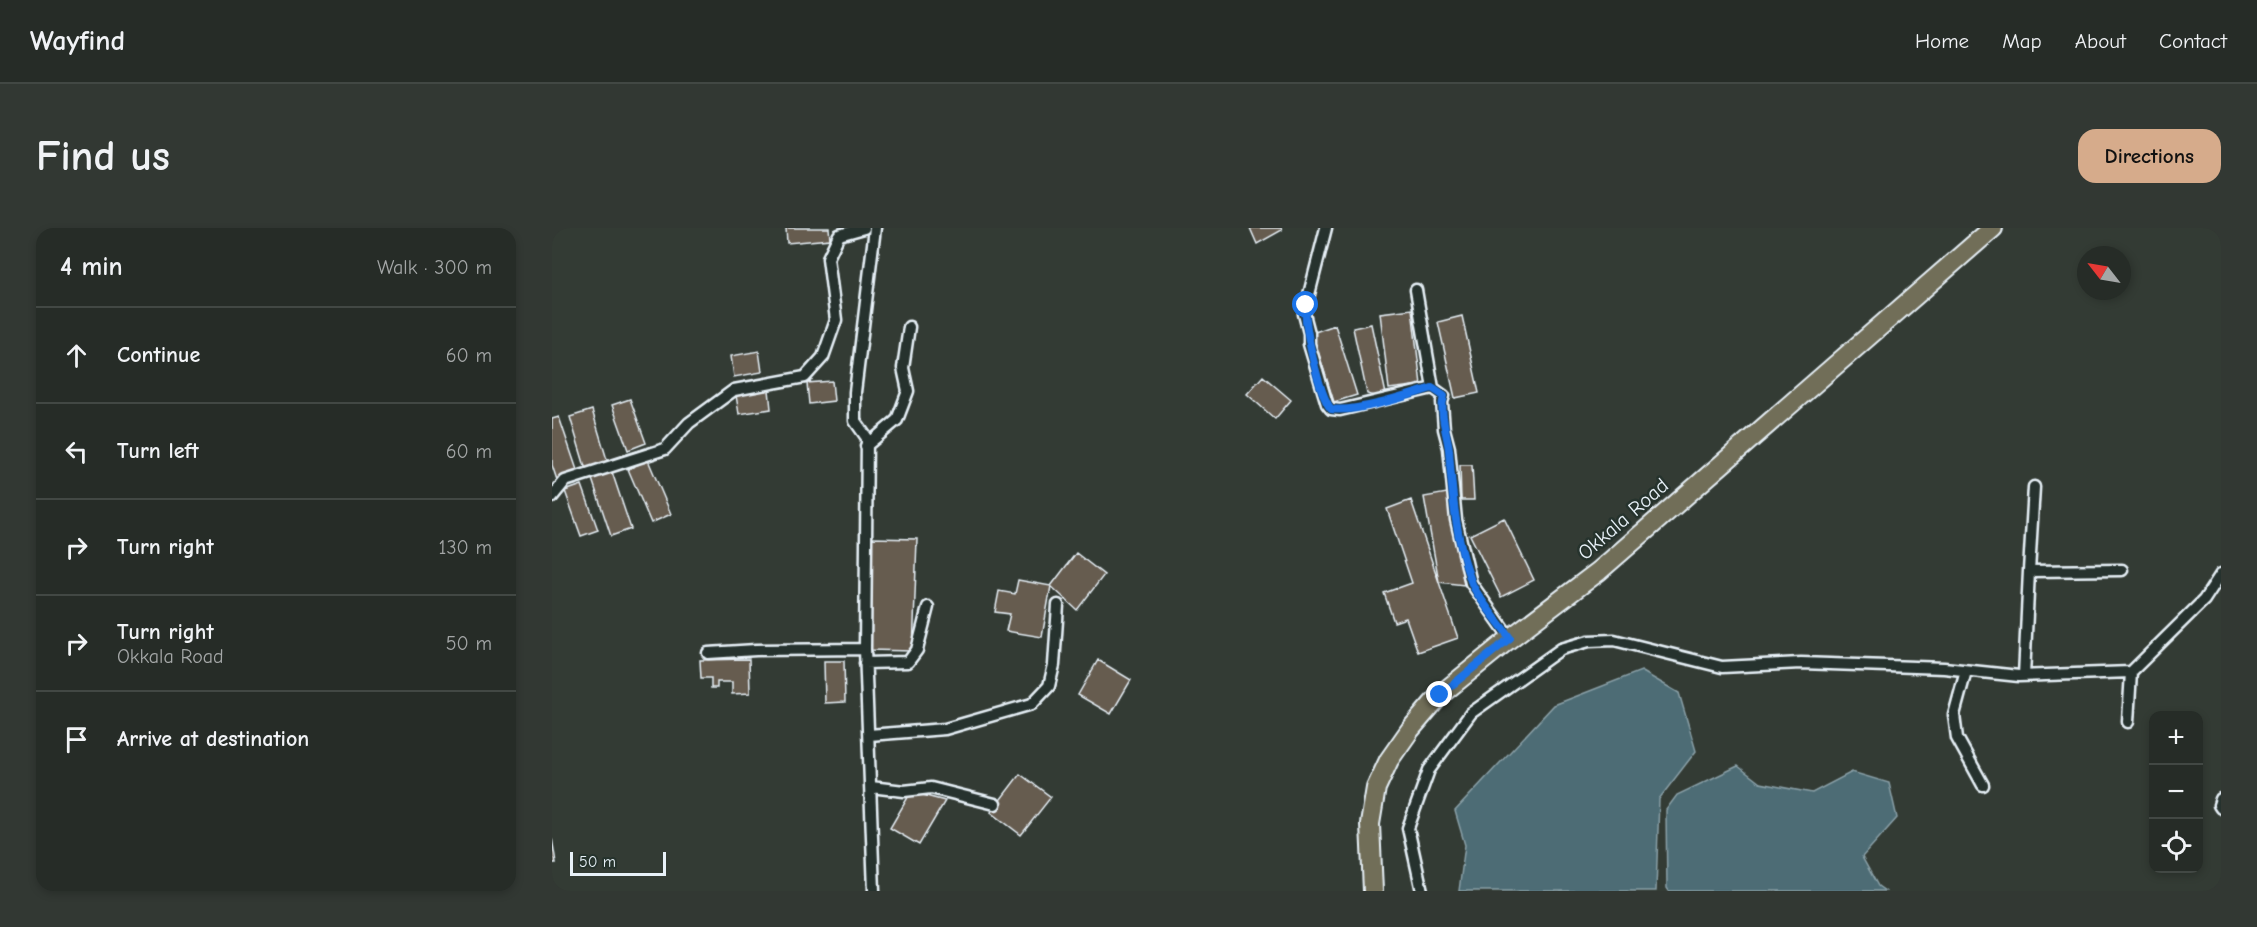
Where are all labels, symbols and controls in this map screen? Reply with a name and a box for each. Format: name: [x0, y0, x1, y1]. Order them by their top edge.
text: Wayfind: [30, 25, 125, 57]
text: Home: [1915, 29, 1969, 53]
text: Map: [2002, 29, 2042, 53]
text: About: [2075, 29, 2126, 53]
text: Contact: [2159, 29, 2227, 53]
button: Directions: [2078, 129, 2221, 183]
text: Find us: [36, 132, 170, 181]
north arrow: [2077, 246, 2131, 300]
text: 4 min: [60, 252, 123, 282]
text: Walk · 300 m: [377, 256, 492, 279]
route start: [1292, 291, 1318, 317]
icon: ahead: [60, 339, 93, 372]
text: Continue: [117, 342, 200, 368]
text: 60 m: [446, 344, 492, 367]
icon: left: [60, 435, 93, 468]
text: Turn left: [117, 438, 199, 464]
text: 60 m: [446, 440, 492, 463]
street label: Okkala Road: [1573, 473, 1673, 565]
icon: right: [60, 531, 93, 564]
text: Turn right: [117, 534, 214, 560]
text: 130 m: [439, 536, 492, 559]
text: Turn right: [117, 619, 214, 645]
icon: right: [60, 627, 93, 660]
text: 50 m: [446, 632, 492, 655]
text: Okkala Road: [117, 645, 224, 668]
route end: [1426, 681, 1452, 707]
map controls: [2149, 711, 2203, 873]
button: +: [2149, 711, 2203, 765]
icon: arrive: [60, 723, 93, 756]
text: Arrive at destination: [117, 726, 309, 752]
button: −: [2149, 765, 2203, 819]
button: locate: [2149, 819, 2203, 873]
scale bar: [570, 849, 666, 876]
text: 50 m: [579, 853, 616, 871]

